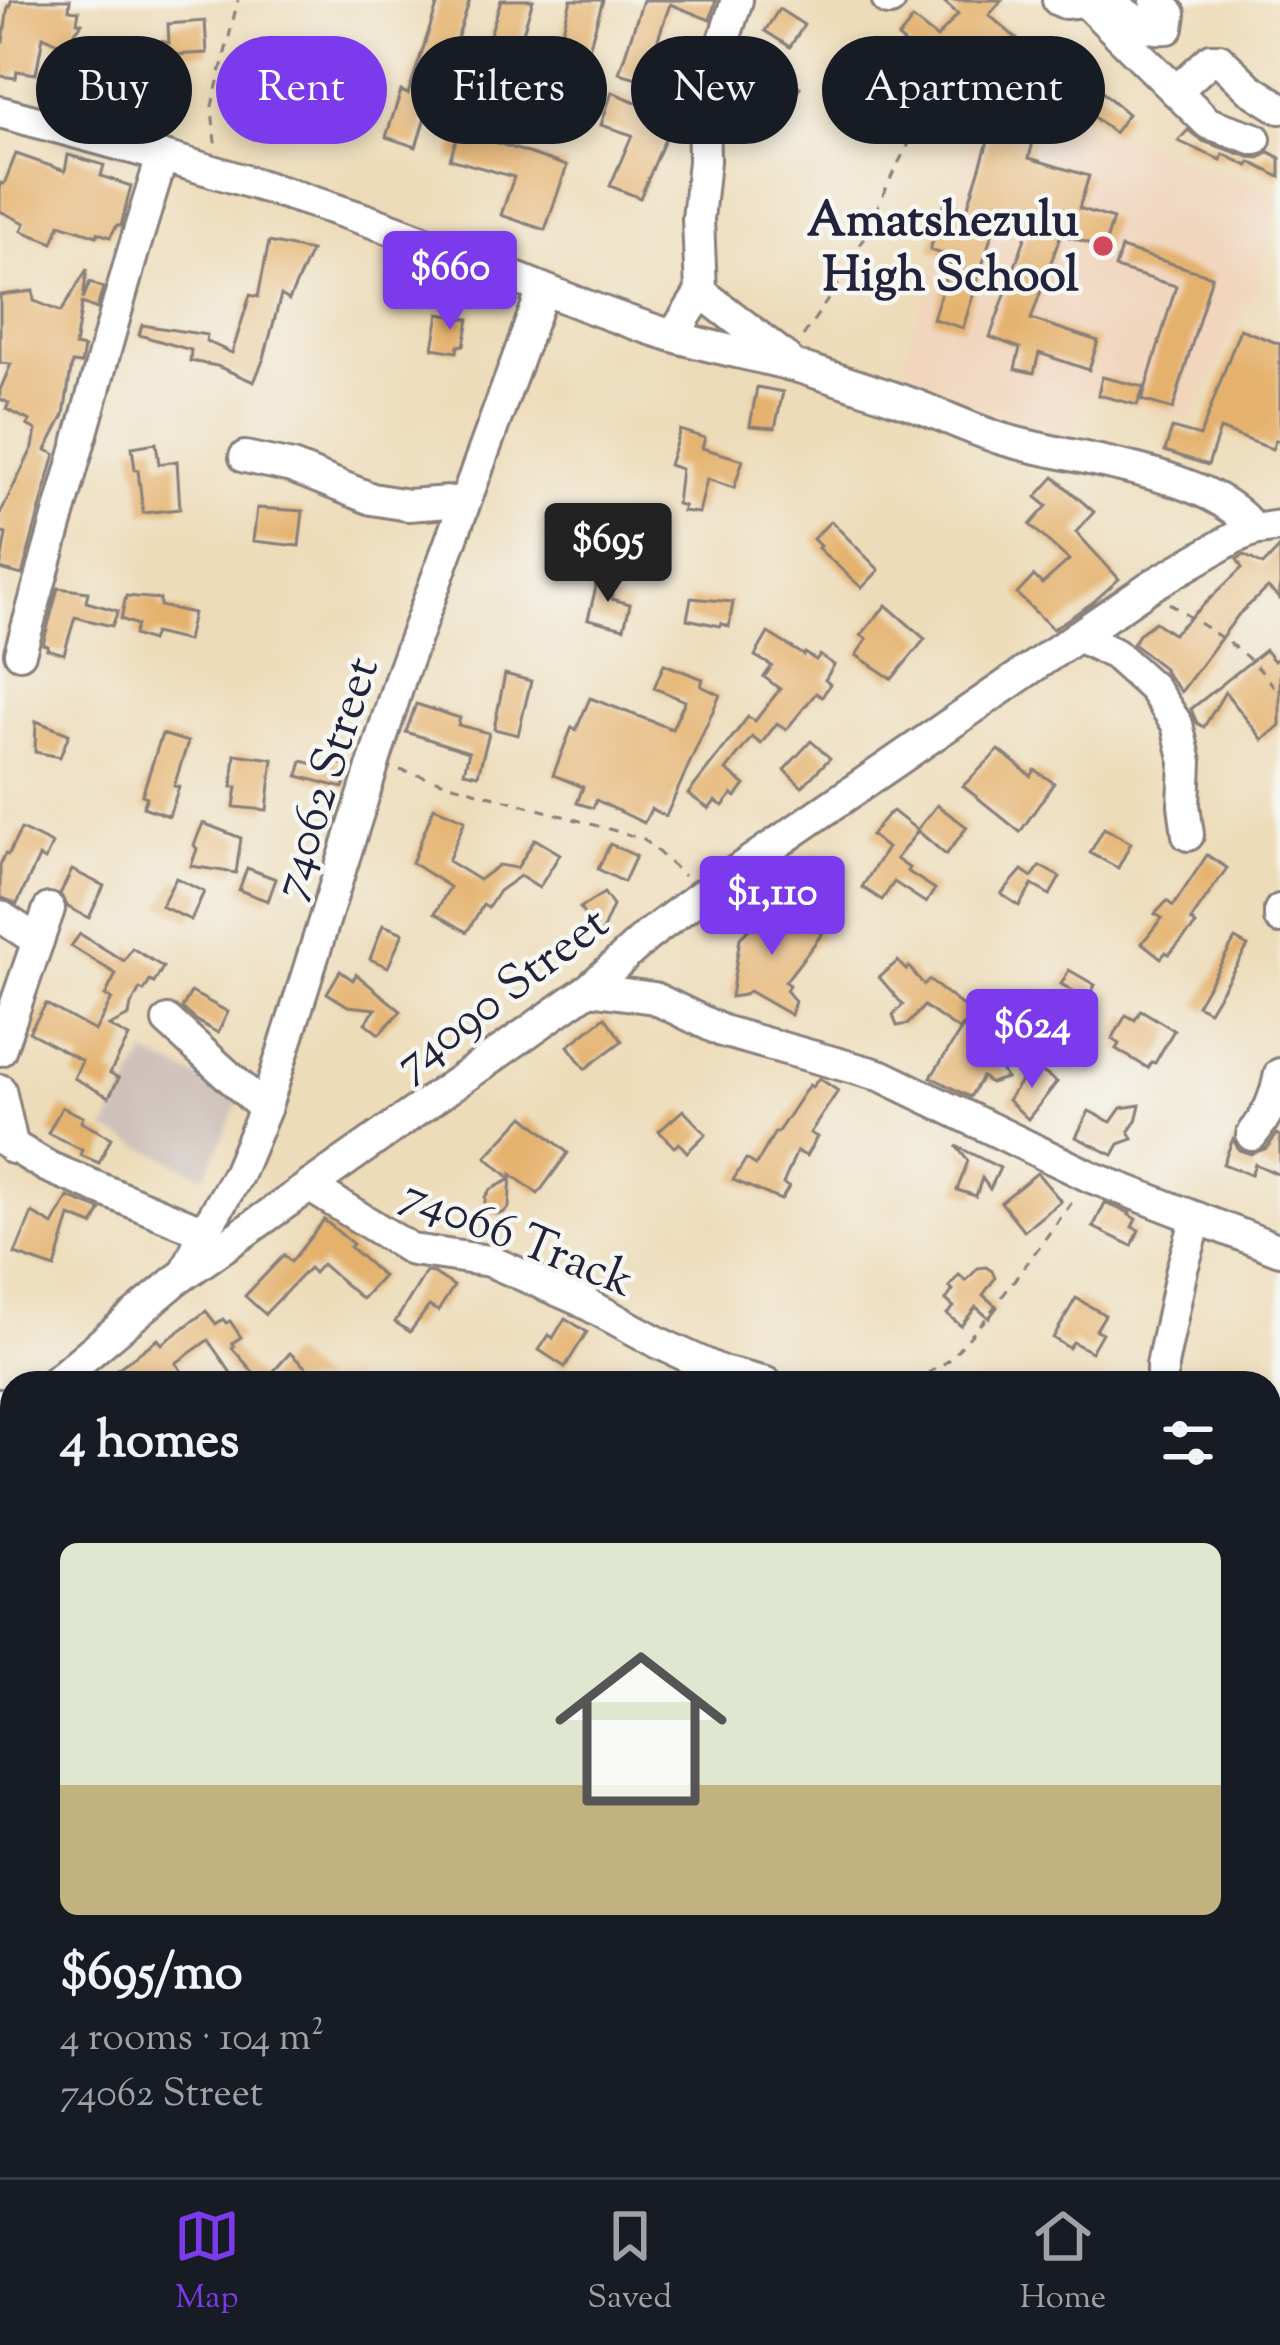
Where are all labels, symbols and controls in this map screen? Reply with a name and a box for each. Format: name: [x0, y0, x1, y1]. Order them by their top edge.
chip: Buy: [36, 36, 192, 144]
chip: Rent: [216, 36, 387, 144]
chip: Filters: [411, 36, 607, 144]
chip: New: [631, 36, 798, 144]
chip: Apartment: [822, 36, 1105, 144]
place label: Amatshezulu High School: [807, 189, 1080, 313]
pin: $660: [379, 231, 521, 333]
marker: Amatshezulu High School: [1090, 233, 1116, 259]
text: $660: [410, 242, 490, 298]
pin: $695: [537, 503, 679, 605]
text: $695: [572, 514, 644, 570]
street label: 74062 Street: [257, 649, 400, 908]
pin: $1,110: [674, 856, 870, 958]
text: $1,110: [727, 867, 817, 923]
street label: 74090 Street: [382, 892, 625, 1099]
pin: $624: [961, 989, 1103, 1091]
text: $624: [993, 1000, 1071, 1056]
street label: 74066 Track: [391, 1162, 643, 1318]
text: 4 homes: [60, 1407, 239, 1480]
icon: filters: [1155, 1410, 1221, 1476]
icon: home: [533, 1621, 749, 1837]
text: $695/mo: [60, 1939, 243, 2012]
text: 4 rooms · 104 m²: [60, 2012, 324, 2068]
text: 74062 Street: [60, 2068, 263, 2124]
tab: Map: [174, 2203, 240, 2323]
tab: Saved: [587, 2203, 672, 2323]
tab: Home: [1020, 2203, 1106, 2323]

